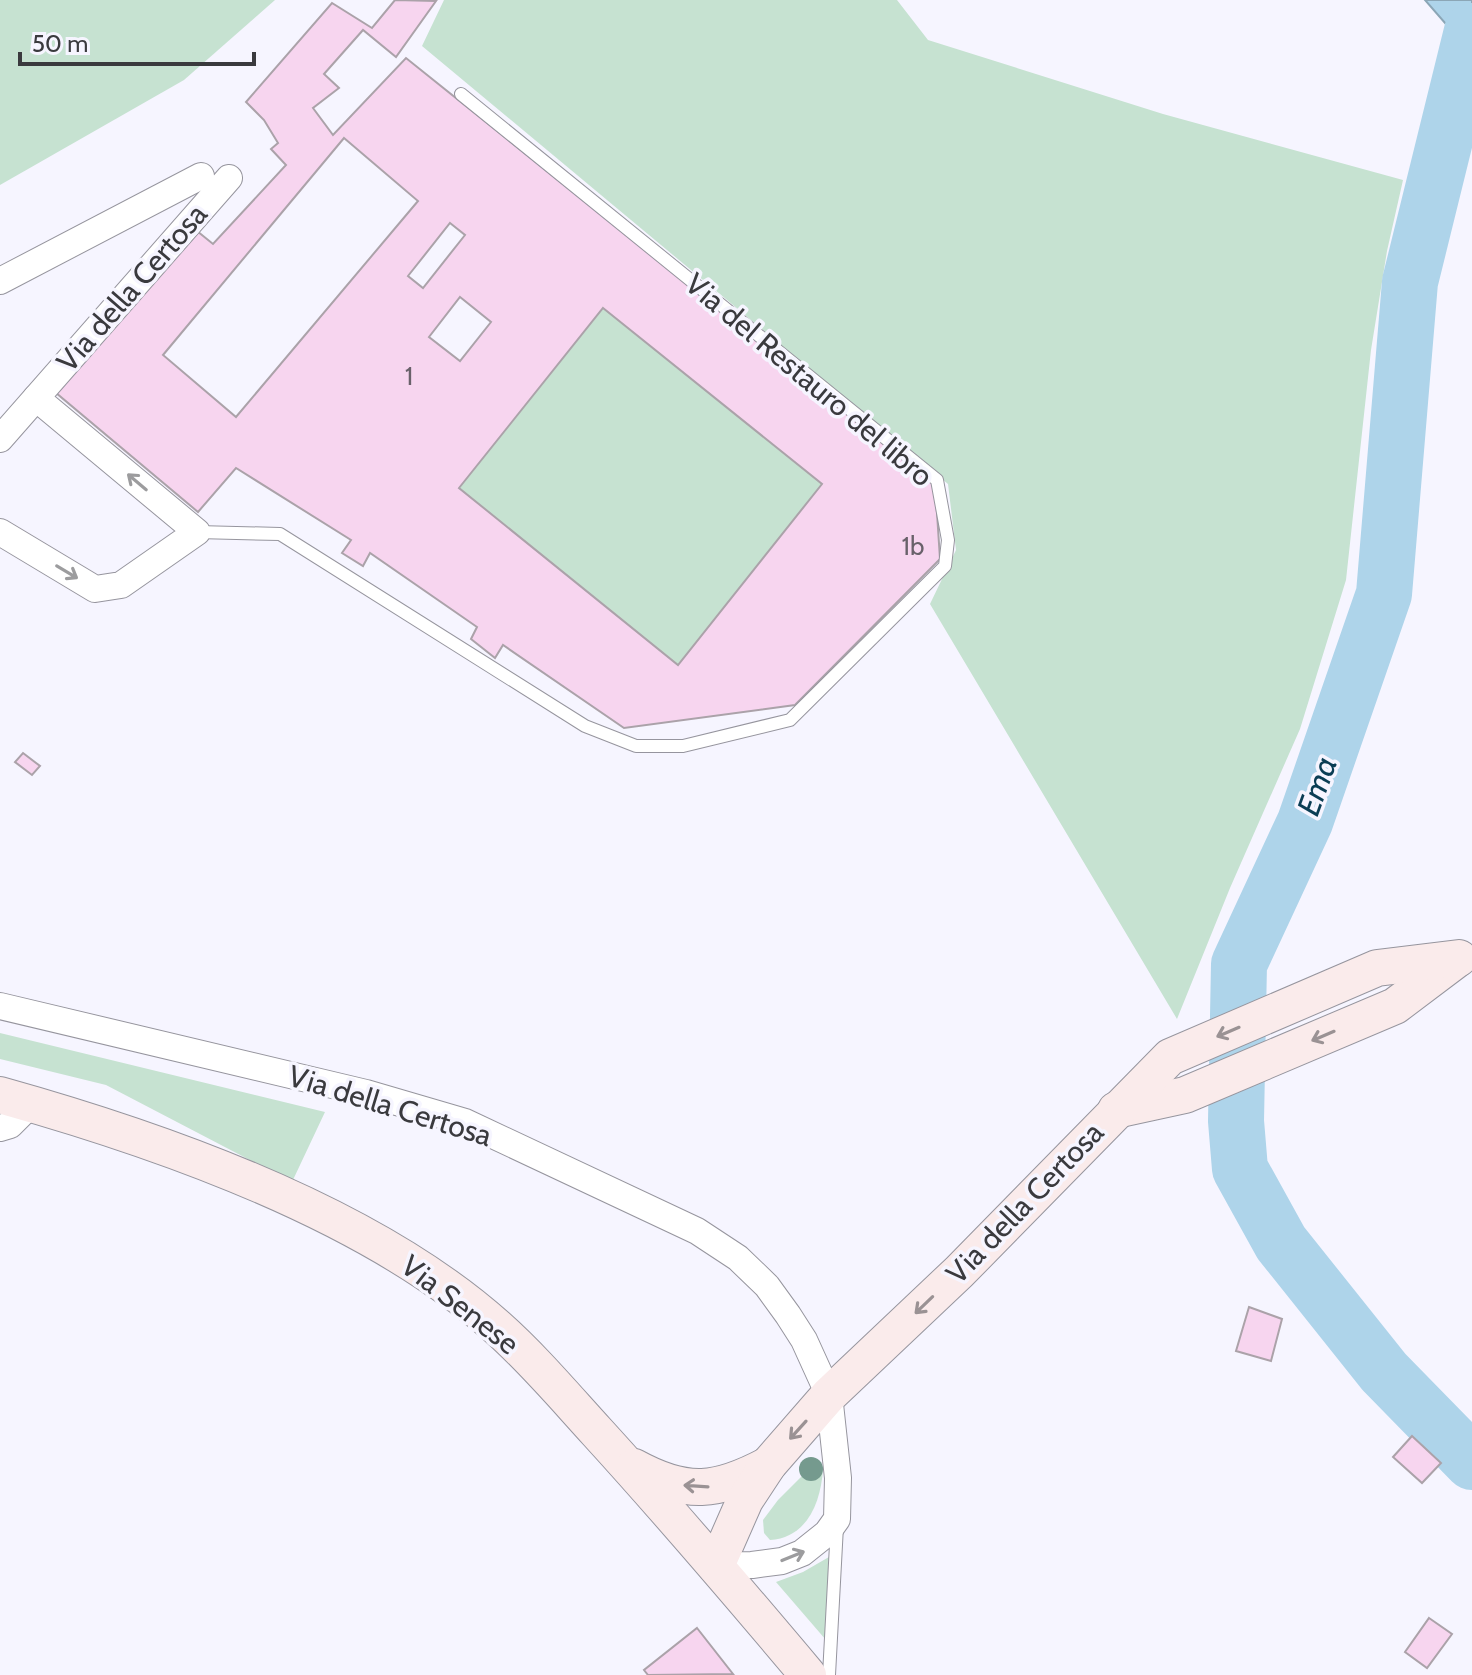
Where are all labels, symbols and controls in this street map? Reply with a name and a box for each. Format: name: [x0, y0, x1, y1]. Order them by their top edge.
scale bar: [20, 16, 254, 66]
text: 50 m: [32, 29, 88, 58]
street label: Via della Certosa: [49, 196, 215, 379]
street label: Via del Restauro del libro: [678, 265, 941, 494]
house number: 1: [405, 360, 413, 392]
one-way arrow: [127, 473, 148, 491]
house number: 1b: [902, 530, 924, 562]
one-way arrow: [55, 564, 78, 580]
water label: Ema: [1288, 751, 1345, 820]
one-way arrow: [1216, 1025, 1241, 1040]
one-way arrow: [1311, 1030, 1336, 1045]
street label: Via della Certosa: [284, 1057, 497, 1154]
street label: Via della Certosa: [938, 1114, 1112, 1291]
street label: Via Senese: [394, 1247, 527, 1362]
one-way arrow: [914, 1296, 934, 1315]
one-way arrow: [790, 1419, 808, 1439]
one-way arrow: [683, 1479, 710, 1494]
one-way arrow: [780, 1548, 804, 1562]

